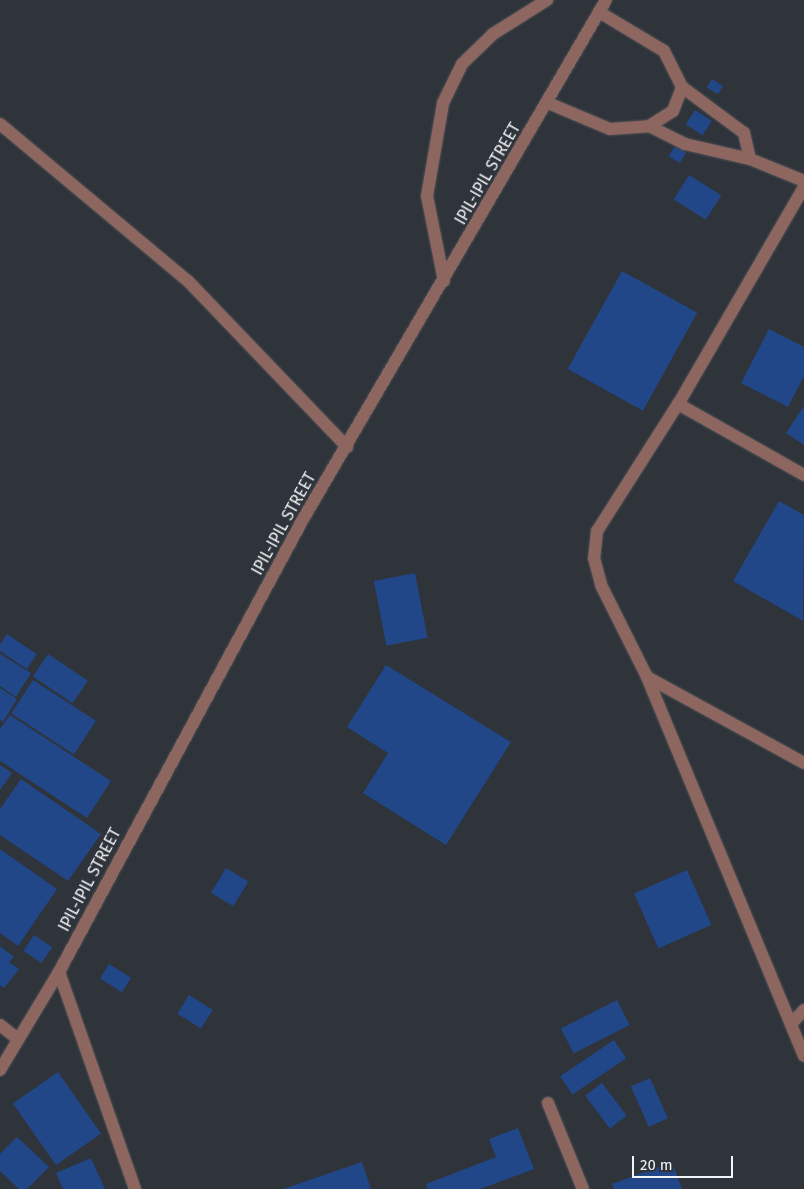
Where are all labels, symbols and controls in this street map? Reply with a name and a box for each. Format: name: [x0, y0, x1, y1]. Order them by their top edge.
street label: IPIL-IPIL STREET: [451, 120, 525, 228]
street label: IPIL-IPIL STREET: [248, 469, 320, 579]
street label: IPIL-IPIL STREET: [55, 825, 125, 935]
scale bar: [634, 1146, 735, 1178]
text: 20 m: [640, 1156, 673, 1174]

